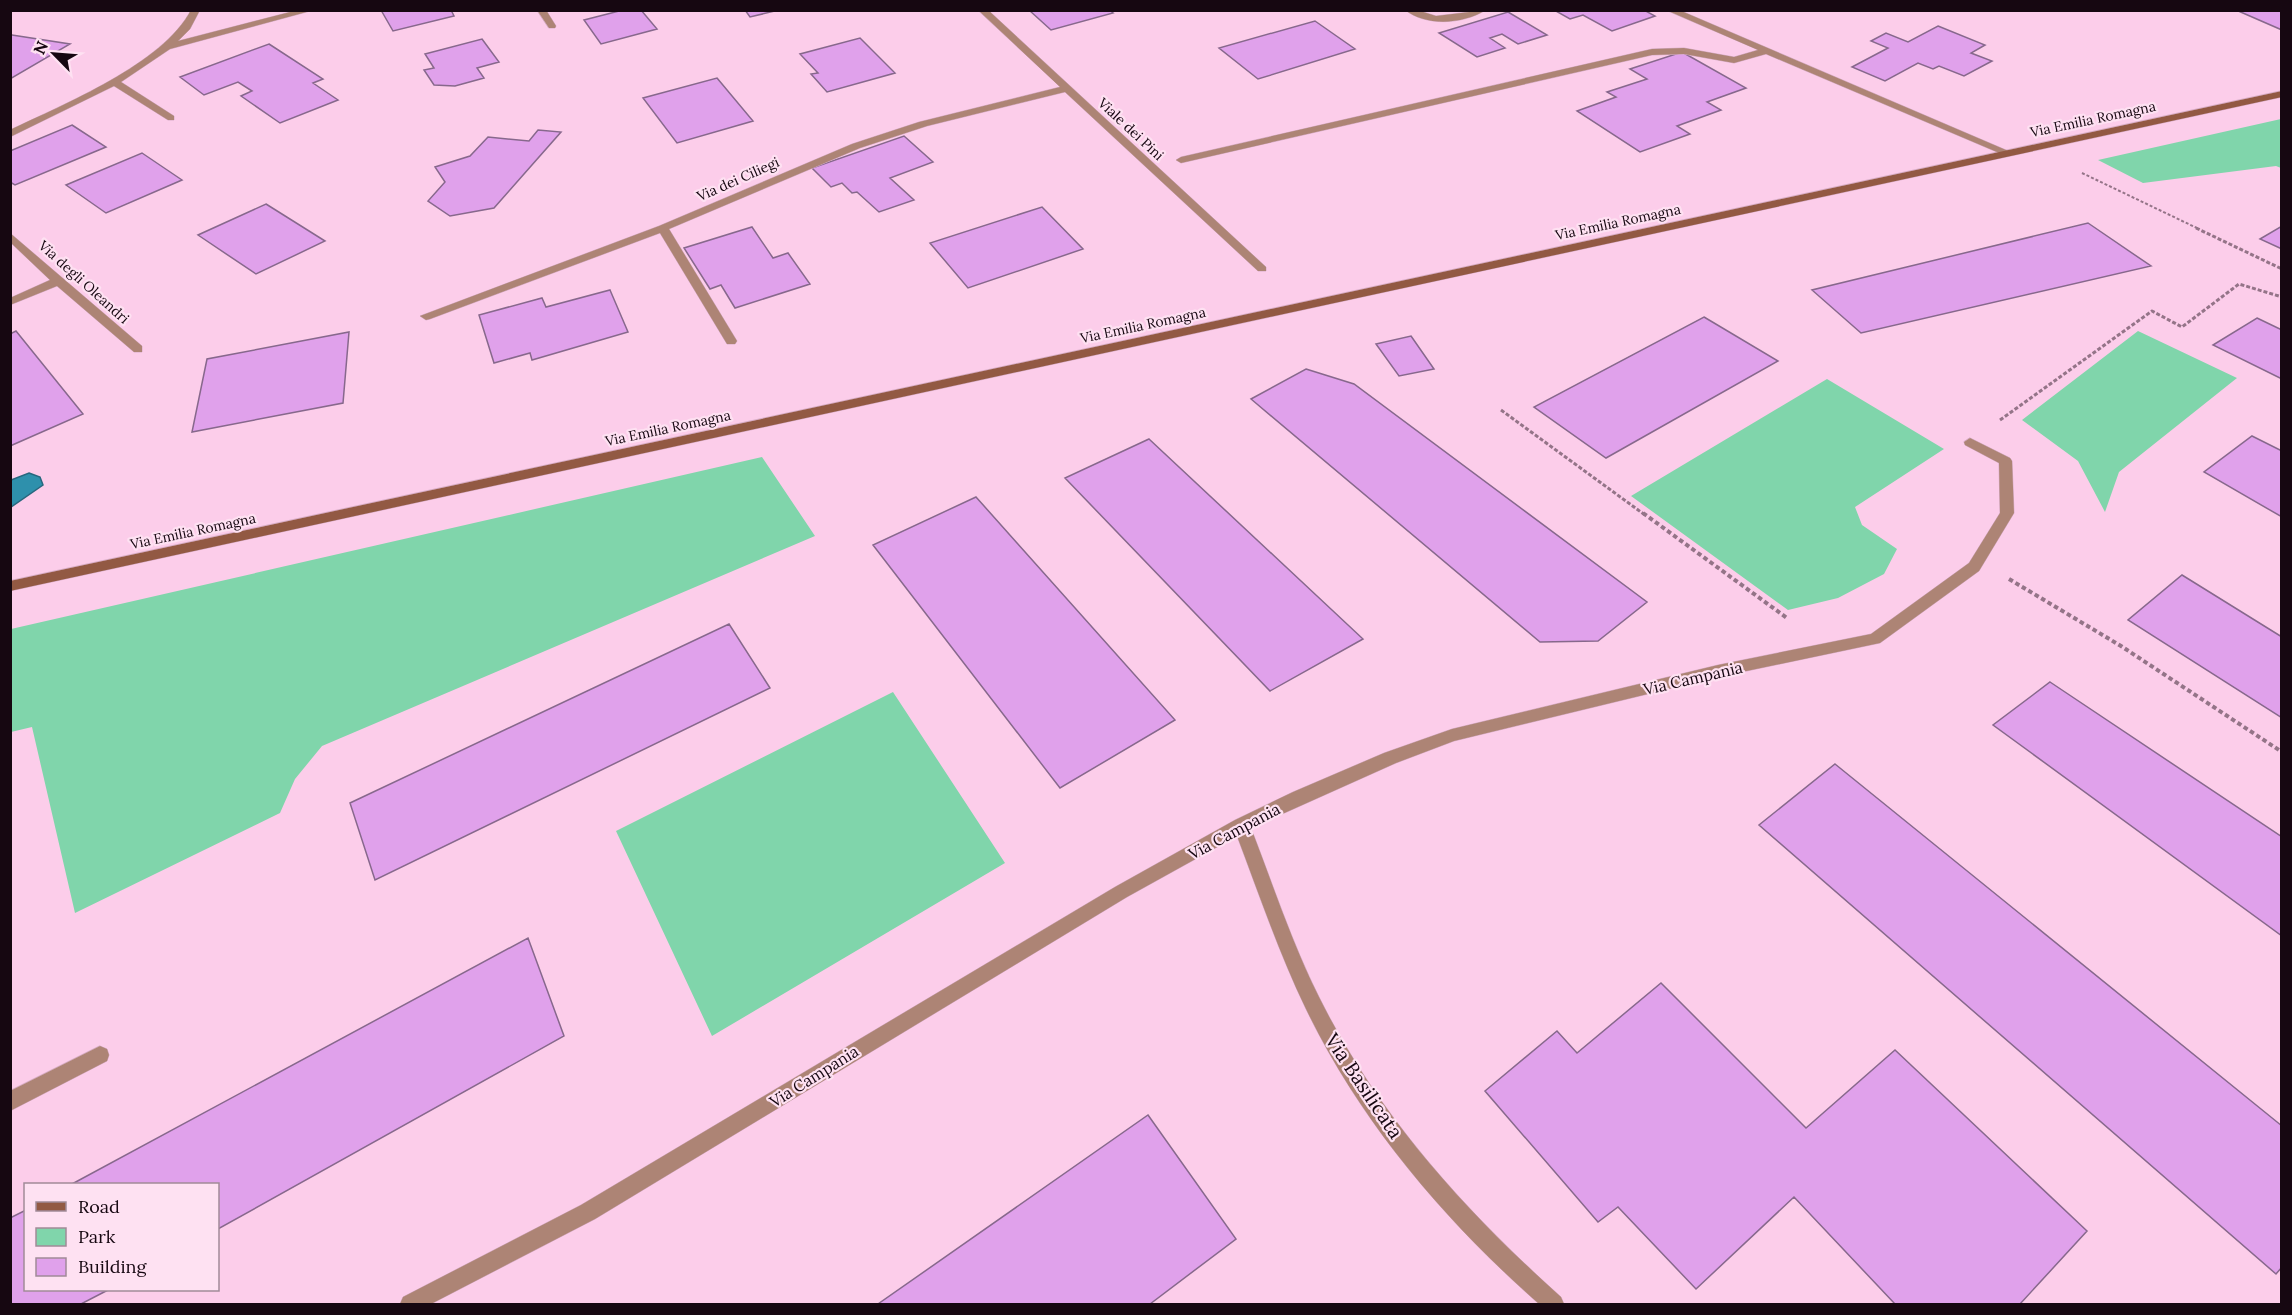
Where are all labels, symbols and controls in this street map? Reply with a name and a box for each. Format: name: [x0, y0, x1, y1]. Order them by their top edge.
north arrow: [24, 24, 84, 84]
text: N: [29, 38, 52, 57]
street label: Viale dei Pini: [1094, 93, 1168, 164]
street label: Via Emilia Romagna: [2028, 97, 2157, 141]
street label: Via dei Ciliegi: [693, 153, 782, 206]
street label: Via Emilia Romagna: [1553, 200, 1682, 244]
street label: Via degli Oleandri: [34, 236, 133, 327]
street label: Via Emilia Romagna: [1078, 303, 1207, 347]
street label: Via Emilia Romagna: [603, 406, 732, 450]
street label: Via Emilia Romagna: [128, 509, 257, 553]
street label: Via Campania: [1640, 657, 1745, 699]
street label: Via Campania: [1184, 798, 1283, 864]
street label: Via Basilicata: [1320, 1028, 1409, 1143]
street label: Via Campania: [765, 1041, 862, 1112]
legend: [24, 1183, 219, 1291]
text: Road: [78, 1195, 120, 1218]
text: Park: [78, 1225, 116, 1248]
text: Building: [78, 1255, 148, 1278]

